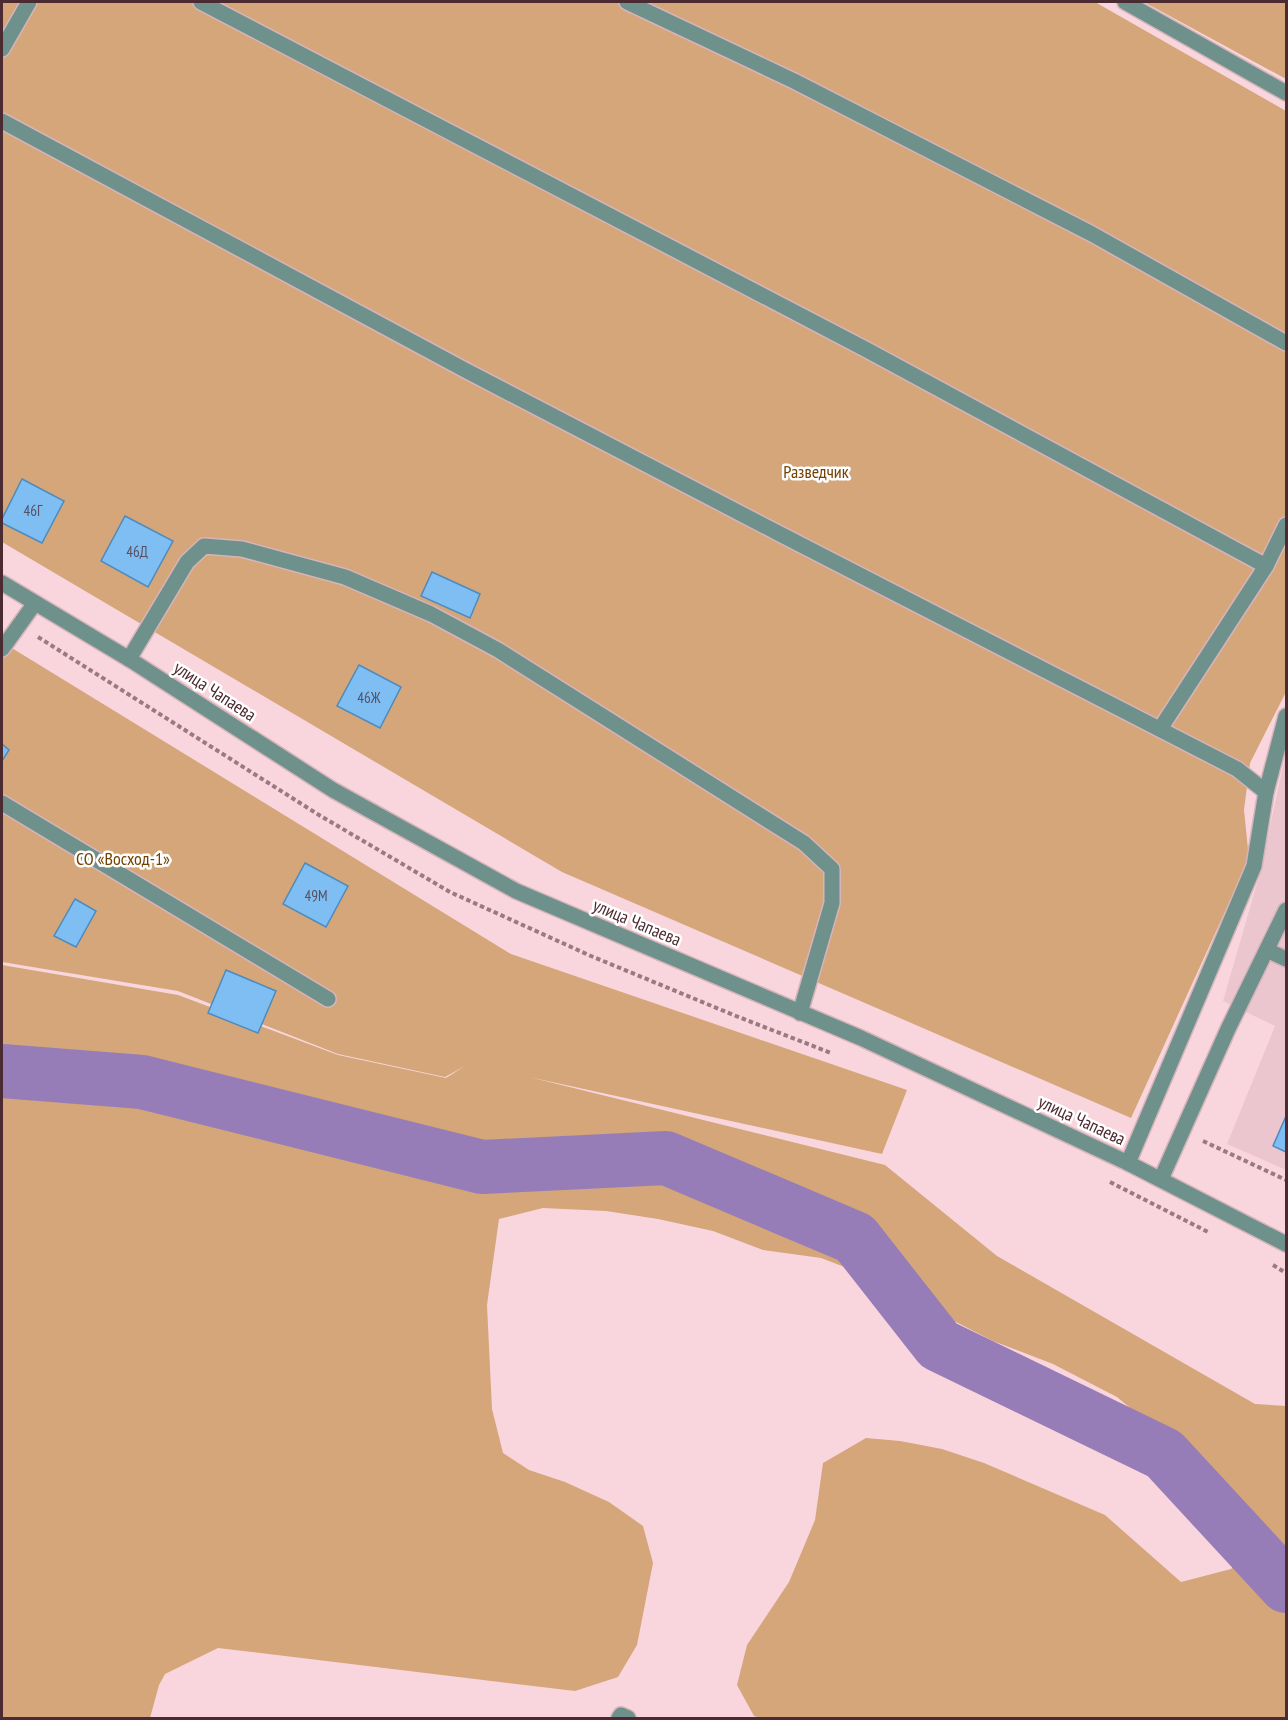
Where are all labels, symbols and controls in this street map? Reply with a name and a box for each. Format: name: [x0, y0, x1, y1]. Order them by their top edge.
park label: Разведчик: [783, 460, 849, 483]
house number: 46Г: [24, 501, 43, 520]
house number: 46Д: [126, 542, 148, 561]
street label: улица Чапаева: [170, 656, 260, 726]
house number: 46Ж: [357, 688, 381, 707]
park label: СО «Восход-1»: [76, 847, 170, 870]
house number: 49М: [304, 886, 328, 905]
street label: улица Чапаева: [589, 893, 685, 951]
street label: улица Чапаева: [1035, 1090, 1129, 1150]

